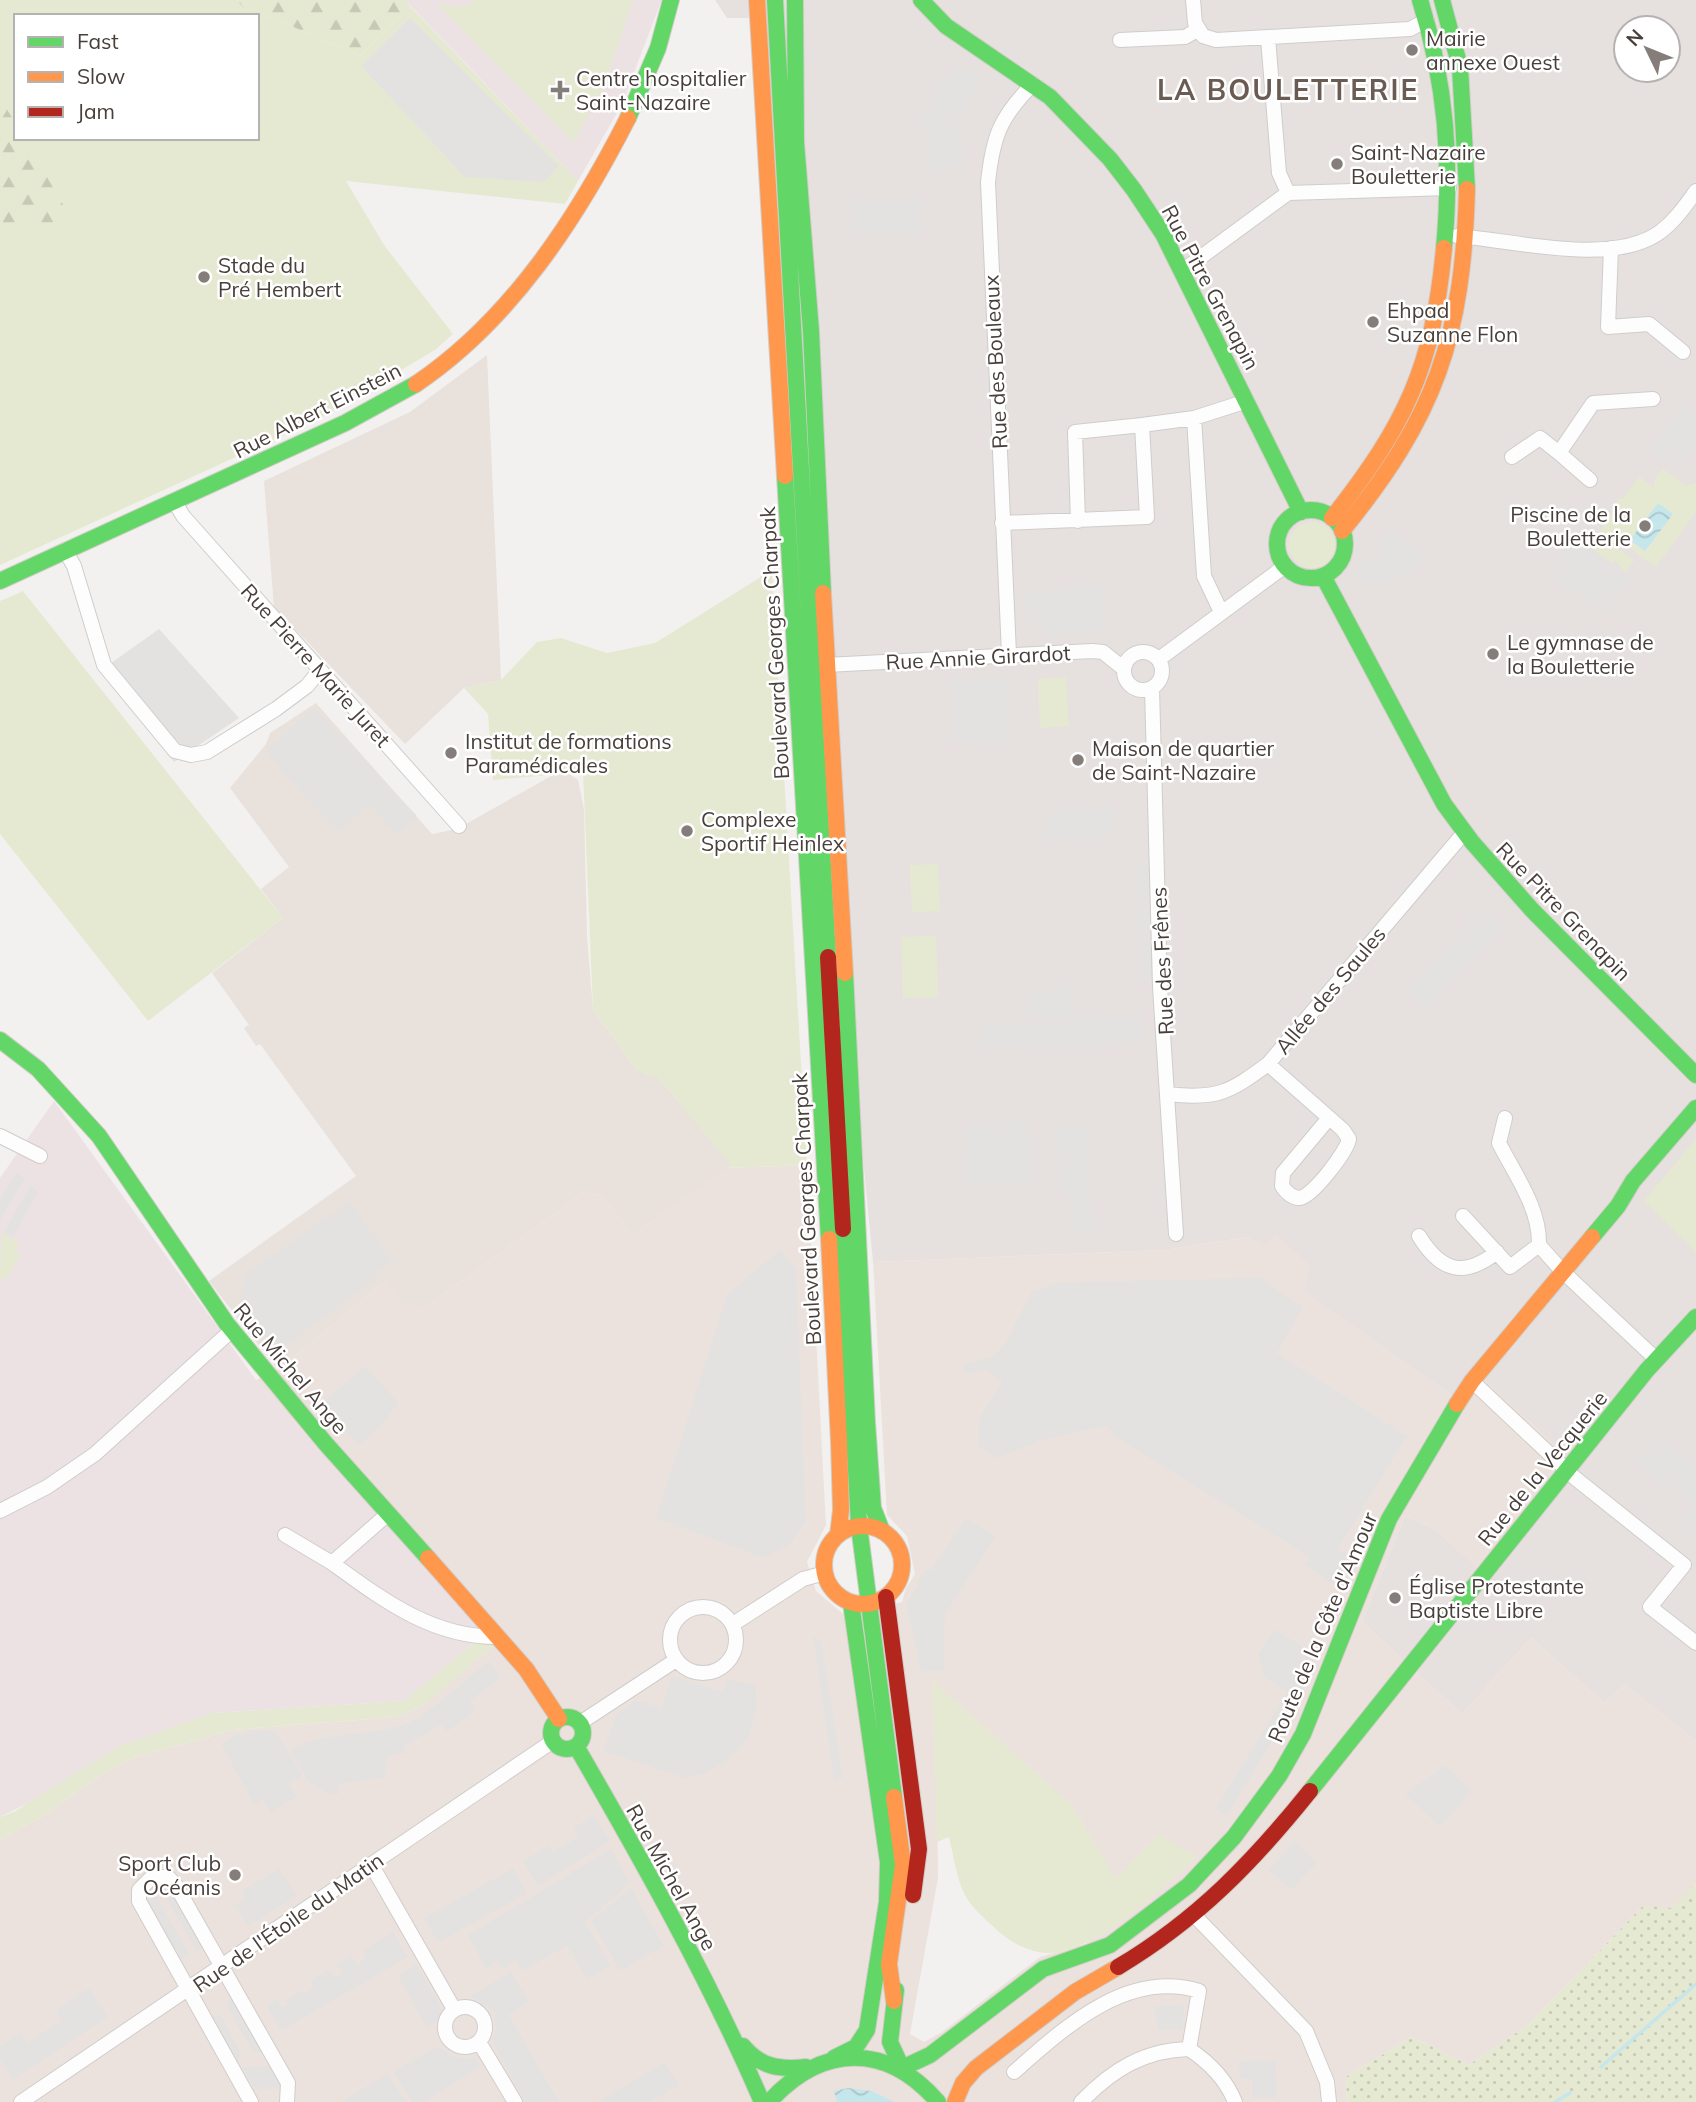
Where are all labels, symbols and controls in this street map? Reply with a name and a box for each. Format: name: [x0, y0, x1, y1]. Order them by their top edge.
legend: [14, 14, 259, 140]
north arrow: [1612, 14, 1682, 84]
text: N: [1621, 24, 1648, 51]
place label: Mairie annexe Ouest: [1426, 25, 1560, 75]
text: Fast: [77, 28, 119, 54]
marker: Mairie annexe Ouest: [1404, 42, 1420, 58]
text: Slow: [77, 63, 125, 89]
place label: Centre hospitalier Saint-Nazaire: [576, 65, 747, 115]
district label: LA BOULETTERIE: [1157, 72, 1419, 107]
marker: Centre hospitalier Saint-Nazaire: [550, 80, 570, 100]
text: Jam: [77, 98, 115, 124]
place label: Saint-Nazaire Bouletterie: [1351, 139, 1486, 189]
marker: Saint-Nazaire Bouletterie: [1329, 156, 1345, 172]
street label: Rue Pitre Grenapin: [1157, 200, 1265, 374]
place label: Stade du Pré Hembert: [218, 252, 341, 302]
marker: Stade du Pré Hembert: [196, 269, 212, 285]
street label: Rue des Bouleaux: [977, 274, 1013, 450]
place label: Ehpad Suzanne Flon: [1387, 297, 1518, 347]
marker: Ehpad Suzanne Flon: [1365, 314, 1381, 330]
street label: Rue Albert Einstein: [229, 356, 405, 464]
place label: Piscine de la Bouletterie: [1510, 501, 1631, 551]
street label: Boulevard Georges Charpak: [754, 506, 794, 780]
marker: Piscine de la Bouletterie: [1637, 518, 1653, 534]
street label: Rue Pierre Marie Juret: [236, 578, 396, 752]
place label: Le gymnase de la Bouletterie: [1507, 629, 1654, 679]
street label: Rue Annie Girardot: [885, 639, 1071, 675]
marker: Le gymnase de la Bouletterie: [1485, 646, 1501, 662]
place label: Institut de formations Paramédicales: [465, 728, 672, 778]
place label: Maison de quartier de Saint-Nazaire: [1092, 735, 1275, 785]
marker: Institut de formations Paramédicales: [443, 745, 459, 761]
marker: Maison de quartier de Saint-Nazaire: [1070, 752, 1086, 768]
place label: Complexe Sportif Heinlex: [701, 806, 844, 856]
marker: Complexe Sportif Heinlex: [679, 823, 695, 839]
street label: Rue Pitre Grenapin: [1491, 836, 1637, 986]
street label: Rue des Frênes: [1145, 886, 1179, 1036]
street label: Allée des Saules: [1269, 921, 1391, 1059]
street label: Boulevard Georges Charpak: [786, 1072, 826, 1346]
street label: Rue Michel Ange: [229, 1297, 353, 1439]
street label: Rue de la Vecquerie: [1472, 1385, 1612, 1551]
street label: Route de la Côte d'Amour: [1262, 1508, 1382, 1746]
place label: Église Protestante Baptiste Libre: [1409, 1573, 1584, 1623]
marker: Église Protestante Baptiste Libre: [1387, 1590, 1403, 1606]
street label: Rue Michel Ange: [621, 1799, 723, 1955]
street label: Rue de l'Étoile du Matin: [188, 1846, 388, 1998]
place label: Sport Club Océanis: [118, 1850, 221, 1900]
marker: Sport Club Océanis: [227, 1867, 243, 1883]

